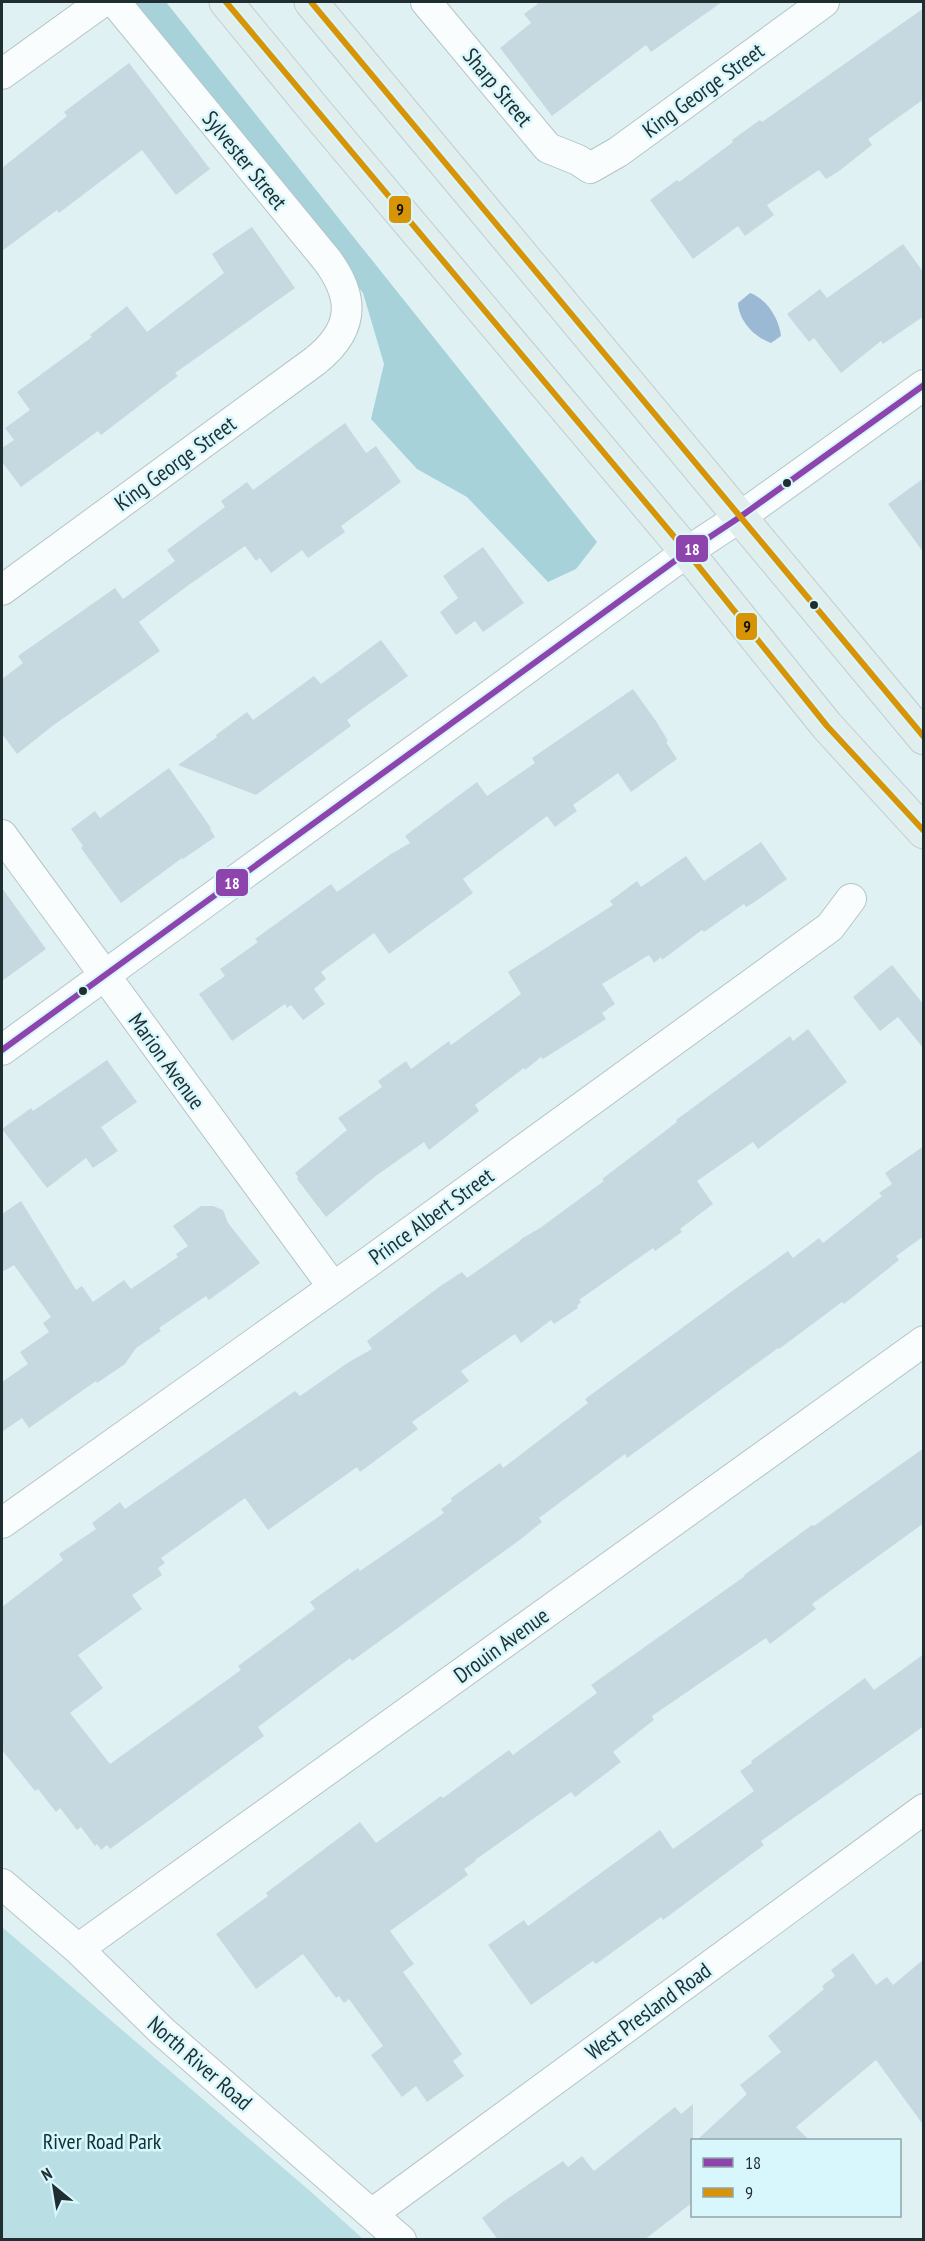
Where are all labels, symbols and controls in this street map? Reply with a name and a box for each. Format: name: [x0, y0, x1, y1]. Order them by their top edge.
street label: King George Street: [637, 36, 769, 144]
street label: Sharp Street: [457, 42, 539, 132]
street label: Sylvester Street: [197, 105, 293, 215]
line badge: 9: [388, 195, 412, 224]
text: 9: [396, 199, 404, 219]
street label: King George Street: [109, 409, 241, 517]
unlabelled marker: [781, 477, 793, 489]
line badge: 18: [675, 534, 709, 563]
text: 18: [684, 539, 700, 559]
unlabelled marker: [808, 599, 820, 611]
line badge: 9: [735, 612, 758, 641]
text: 9: [743, 616, 751, 636]
line badge: 18: [215, 868, 249, 897]
text: 18: [224, 873, 240, 893]
unlabelled marker: [77, 985, 89, 997]
street label: Marion Avenue: [123, 1007, 211, 1115]
street label: Prince Albert Street: [363, 1161, 499, 1271]
street label: Drouin Avenue: [448, 1601, 554, 1689]
street label: West Presland Road: [580, 1956, 716, 2066]
street label: North River Road: [142, 2010, 258, 2116]
park label: River Road Park: [43, 2127, 162, 2155]
legend: [691, 2139, 901, 2217]
text: 18: [745, 2151, 761, 2174]
north arrow: [24, 2157, 84, 2217]
text: N: [38, 2163, 55, 2185]
text: 9: [745, 2181, 753, 2204]

